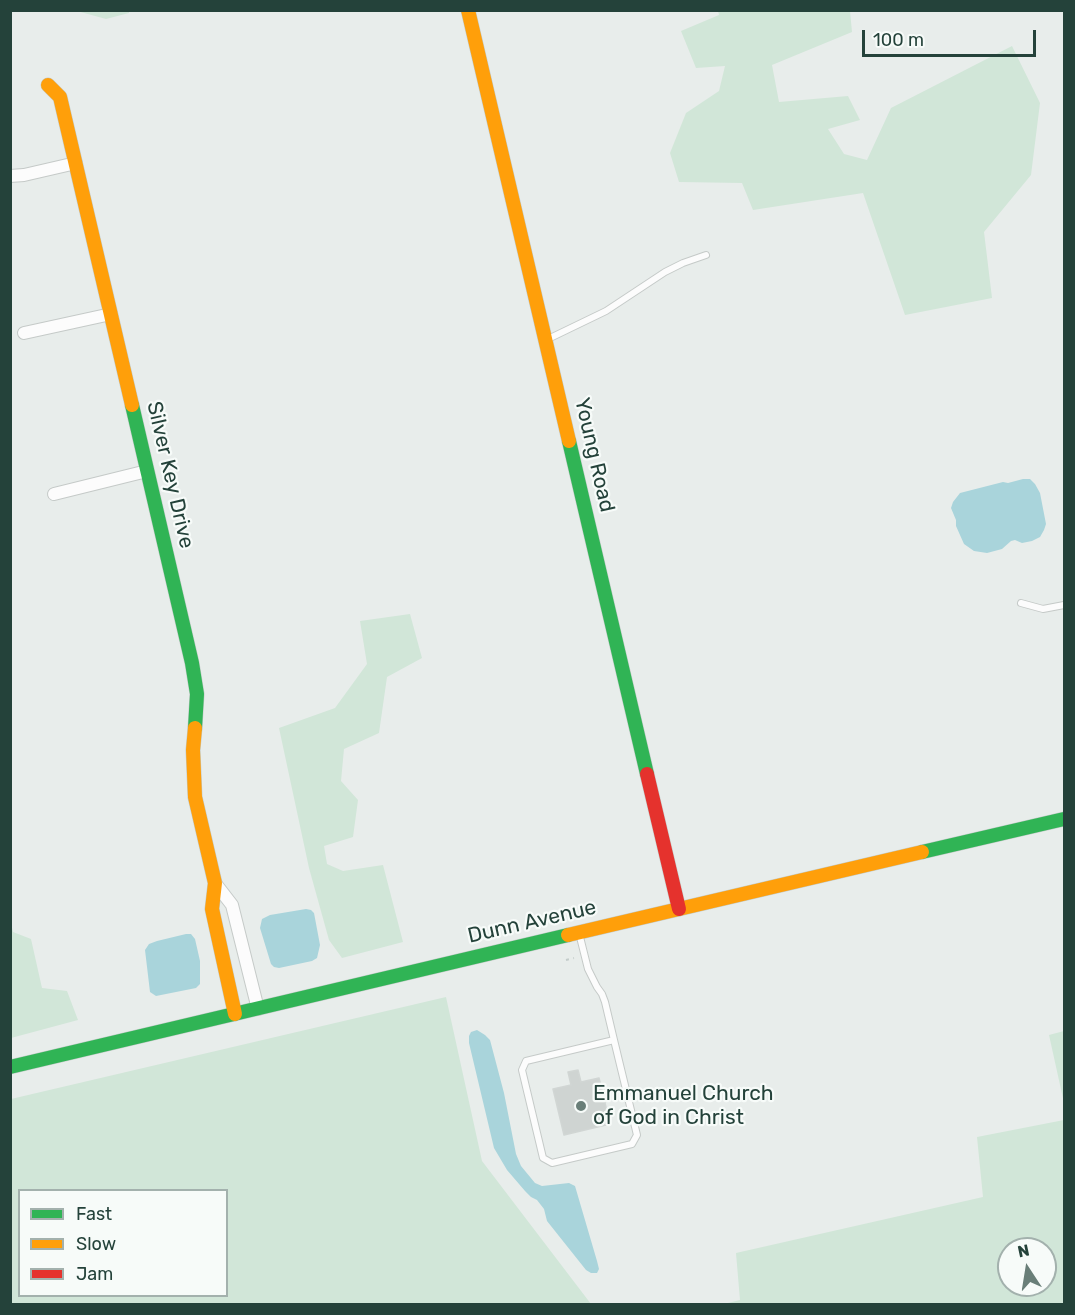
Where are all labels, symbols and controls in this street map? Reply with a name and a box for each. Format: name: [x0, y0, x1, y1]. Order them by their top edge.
scale bar: [865, 18, 1039, 56]
text: 100 m: [873, 29, 924, 51]
street label: Young Road: [569, 395, 619, 515]
street label: Silver Key Drive: [141, 399, 199, 551]
street label: Dunn Avenue: [465, 895, 599, 949]
place label: Emmanuel Church of God in Christ: [593, 1081, 774, 1131]
marker: Emmanuel Church of God in Christ: [574, 1099, 588, 1113]
legend: [18, 1189, 228, 1297]
text: Fast: [76, 1203, 112, 1225]
text: Slow: [76, 1233, 116, 1255]
north arrow: [997, 1237, 1057, 1297]
text: N: [1016, 1240, 1031, 1261]
text: Jam: [76, 1263, 113, 1285]

